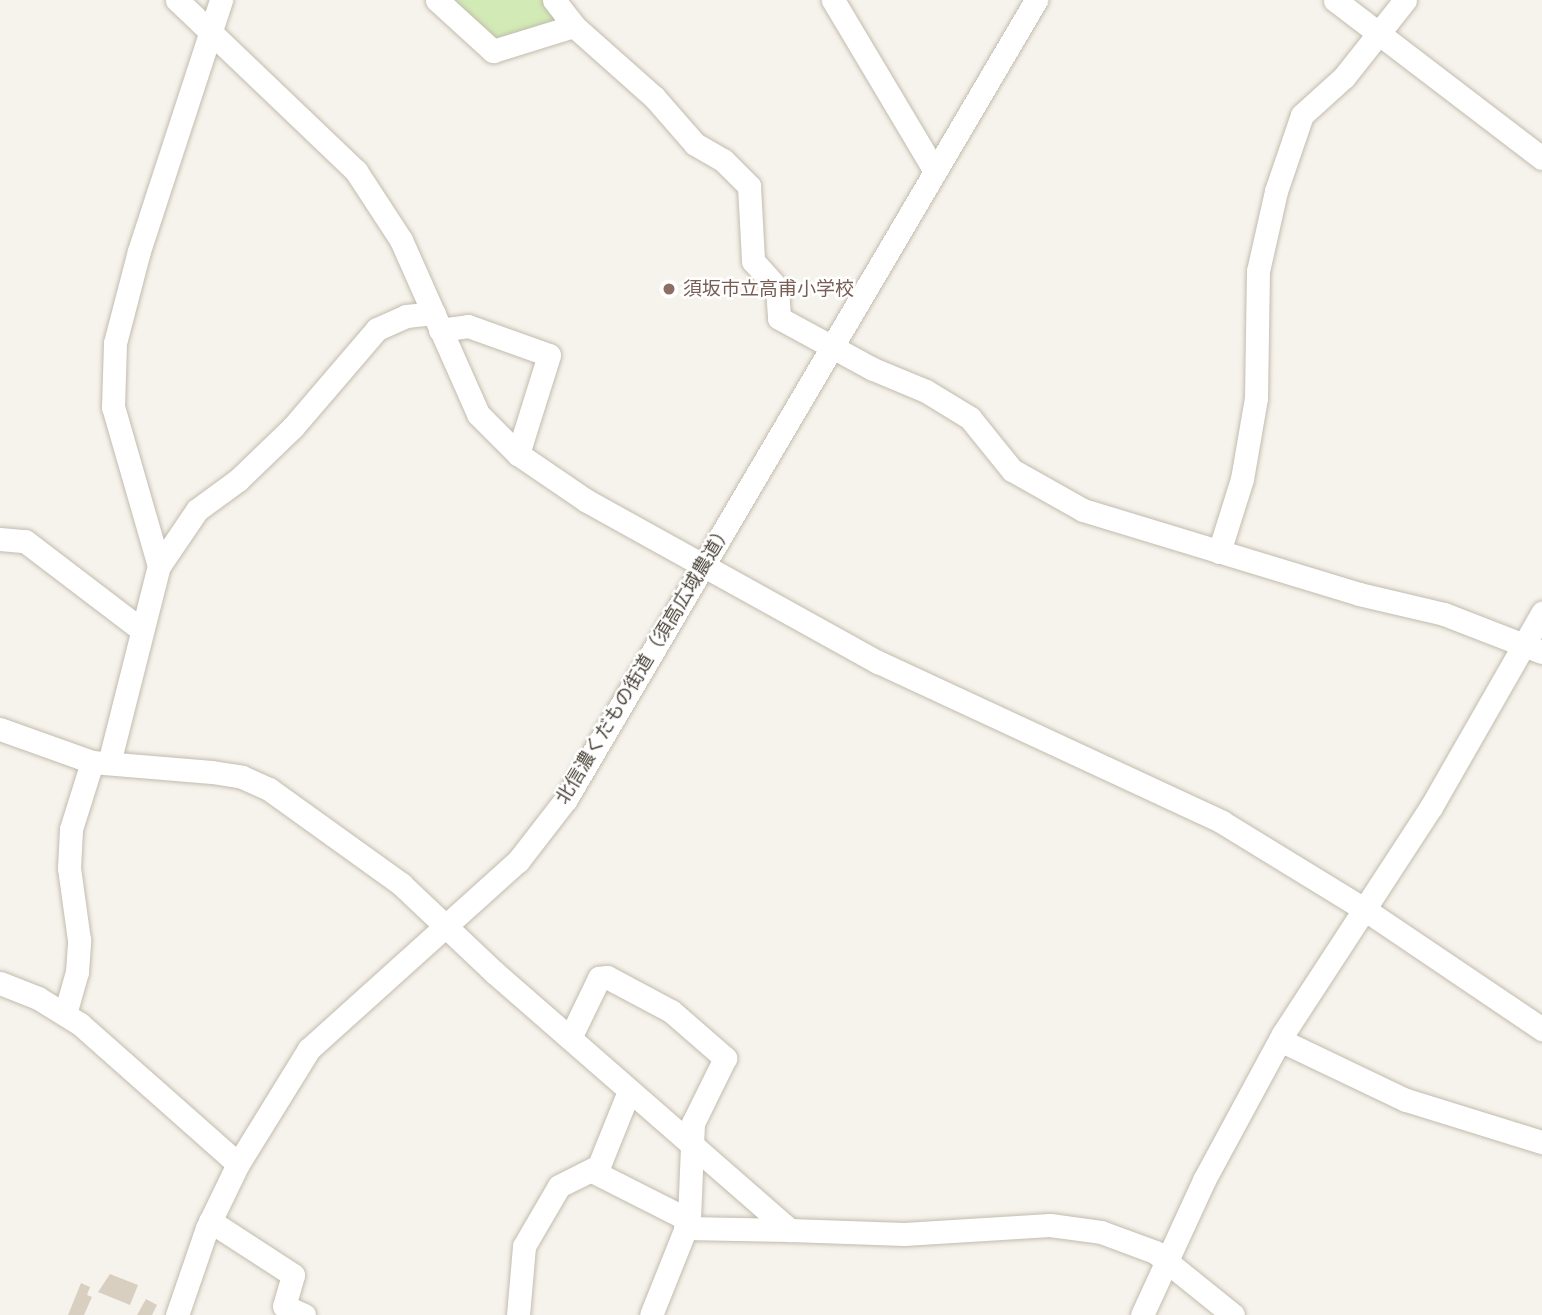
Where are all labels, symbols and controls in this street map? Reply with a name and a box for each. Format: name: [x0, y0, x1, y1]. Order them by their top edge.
place label: 須坂市立高甫小学校: [683, 278, 854, 300]
marker: 須坂市立高甫小学校: [661, 281, 677, 297]
street label: 北信濃くだもの街道（須高広域農道）: [551, 520, 737, 808]

